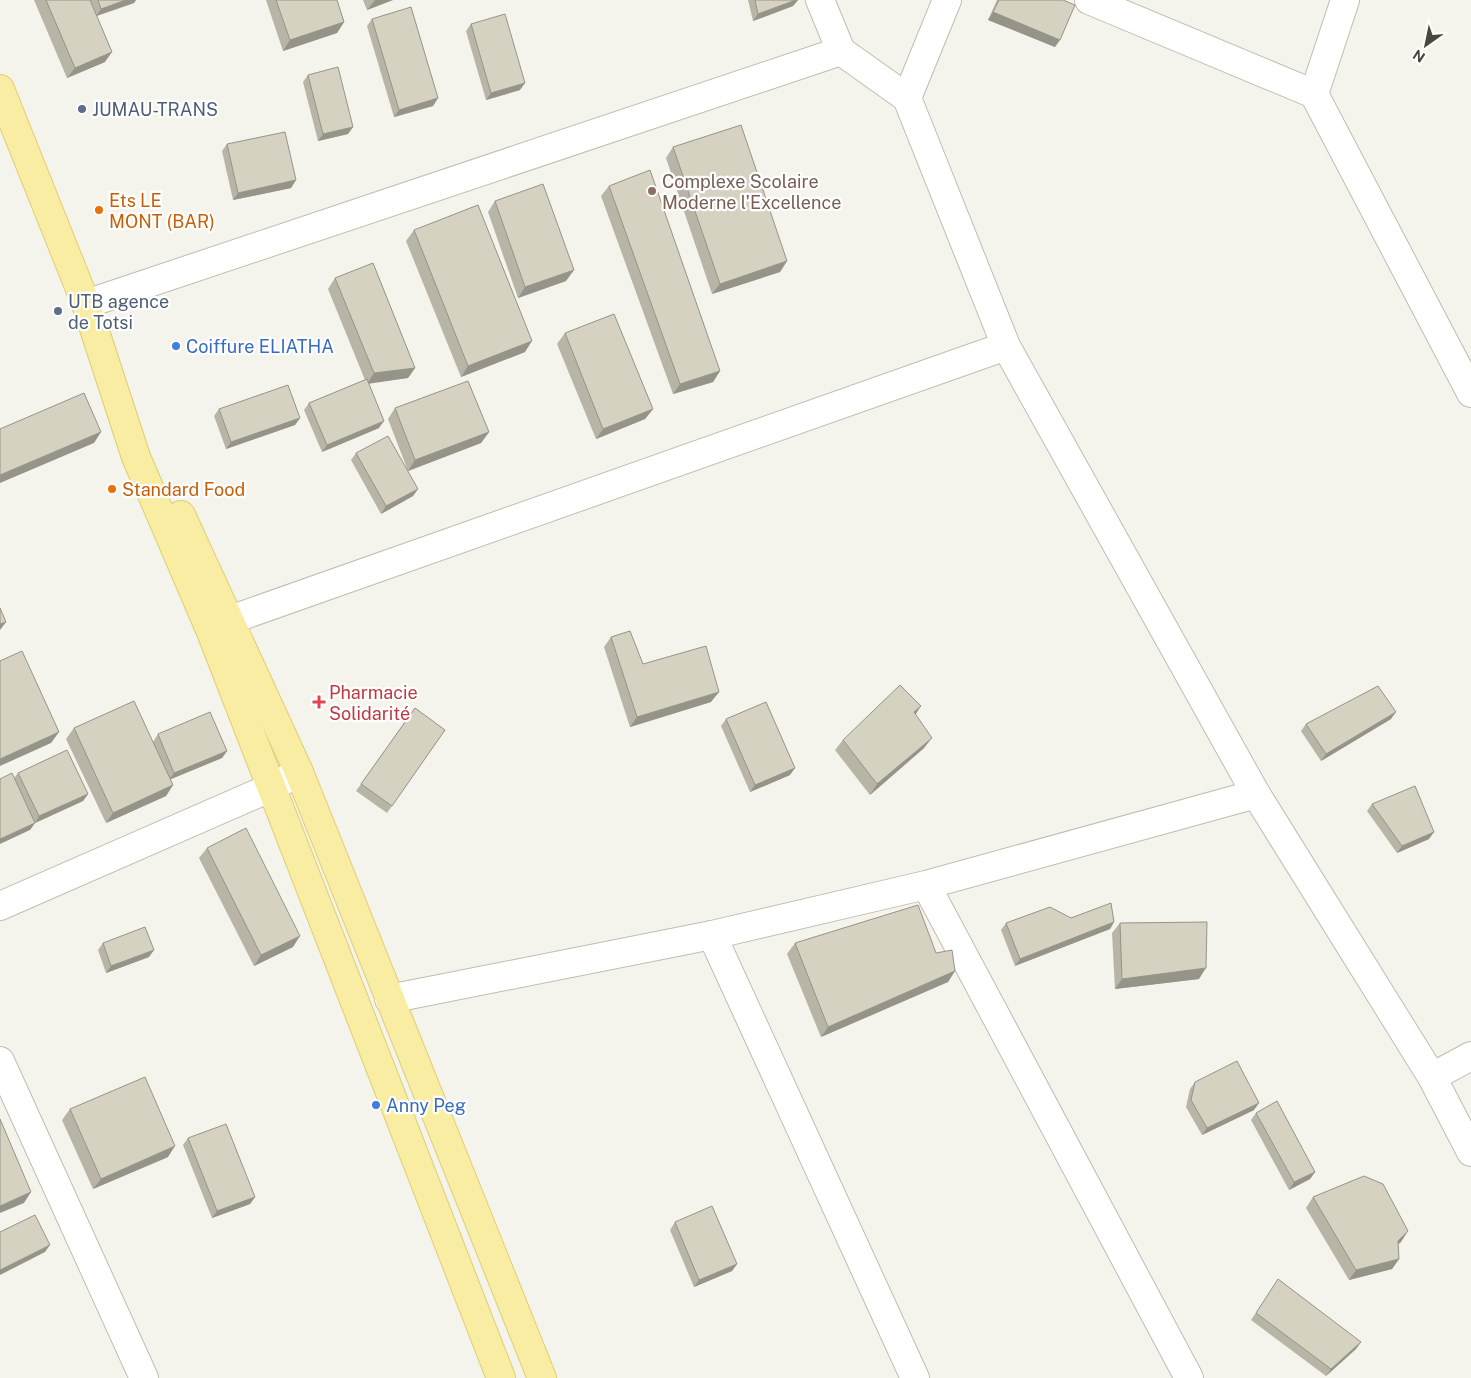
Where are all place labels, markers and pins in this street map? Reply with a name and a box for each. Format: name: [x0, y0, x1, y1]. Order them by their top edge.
place label: JUMAU-TRANS: [92, 99, 218, 120]
marker: JUMAU-TRANS: [76, 103, 88, 115]
place label: Complexe Scolaire Moderne l'Excellence: [662, 171, 841, 213]
marker: Complexe Scolaire Moderne l'Excellence: [646, 185, 658, 197]
place label: Ets LE MONT (BAR): [109, 190, 215, 232]
marker: Ets LE MONT (BAR): [93, 204, 105, 216]
place label: UTB agence de Totsi: [68, 291, 169, 333]
marker: UTB agence de Totsi: [52, 305, 64, 317]
place label: Coiffure ELIATHA: [186, 336, 334, 357]
marker: Coiffure ELIATHA: [170, 340, 182, 352]
place label: Standard Food: [122, 479, 245, 500]
marker: Standard Food: [106, 483, 118, 495]
place label: Pharmacie Solidarité: [329, 682, 418, 724]
marker: Pharmacie Solidarité: [313, 696, 325, 708]
place label: Anny Peg: [386, 1095, 466, 1116]
marker: Anny Peg: [370, 1099, 382, 1111]

